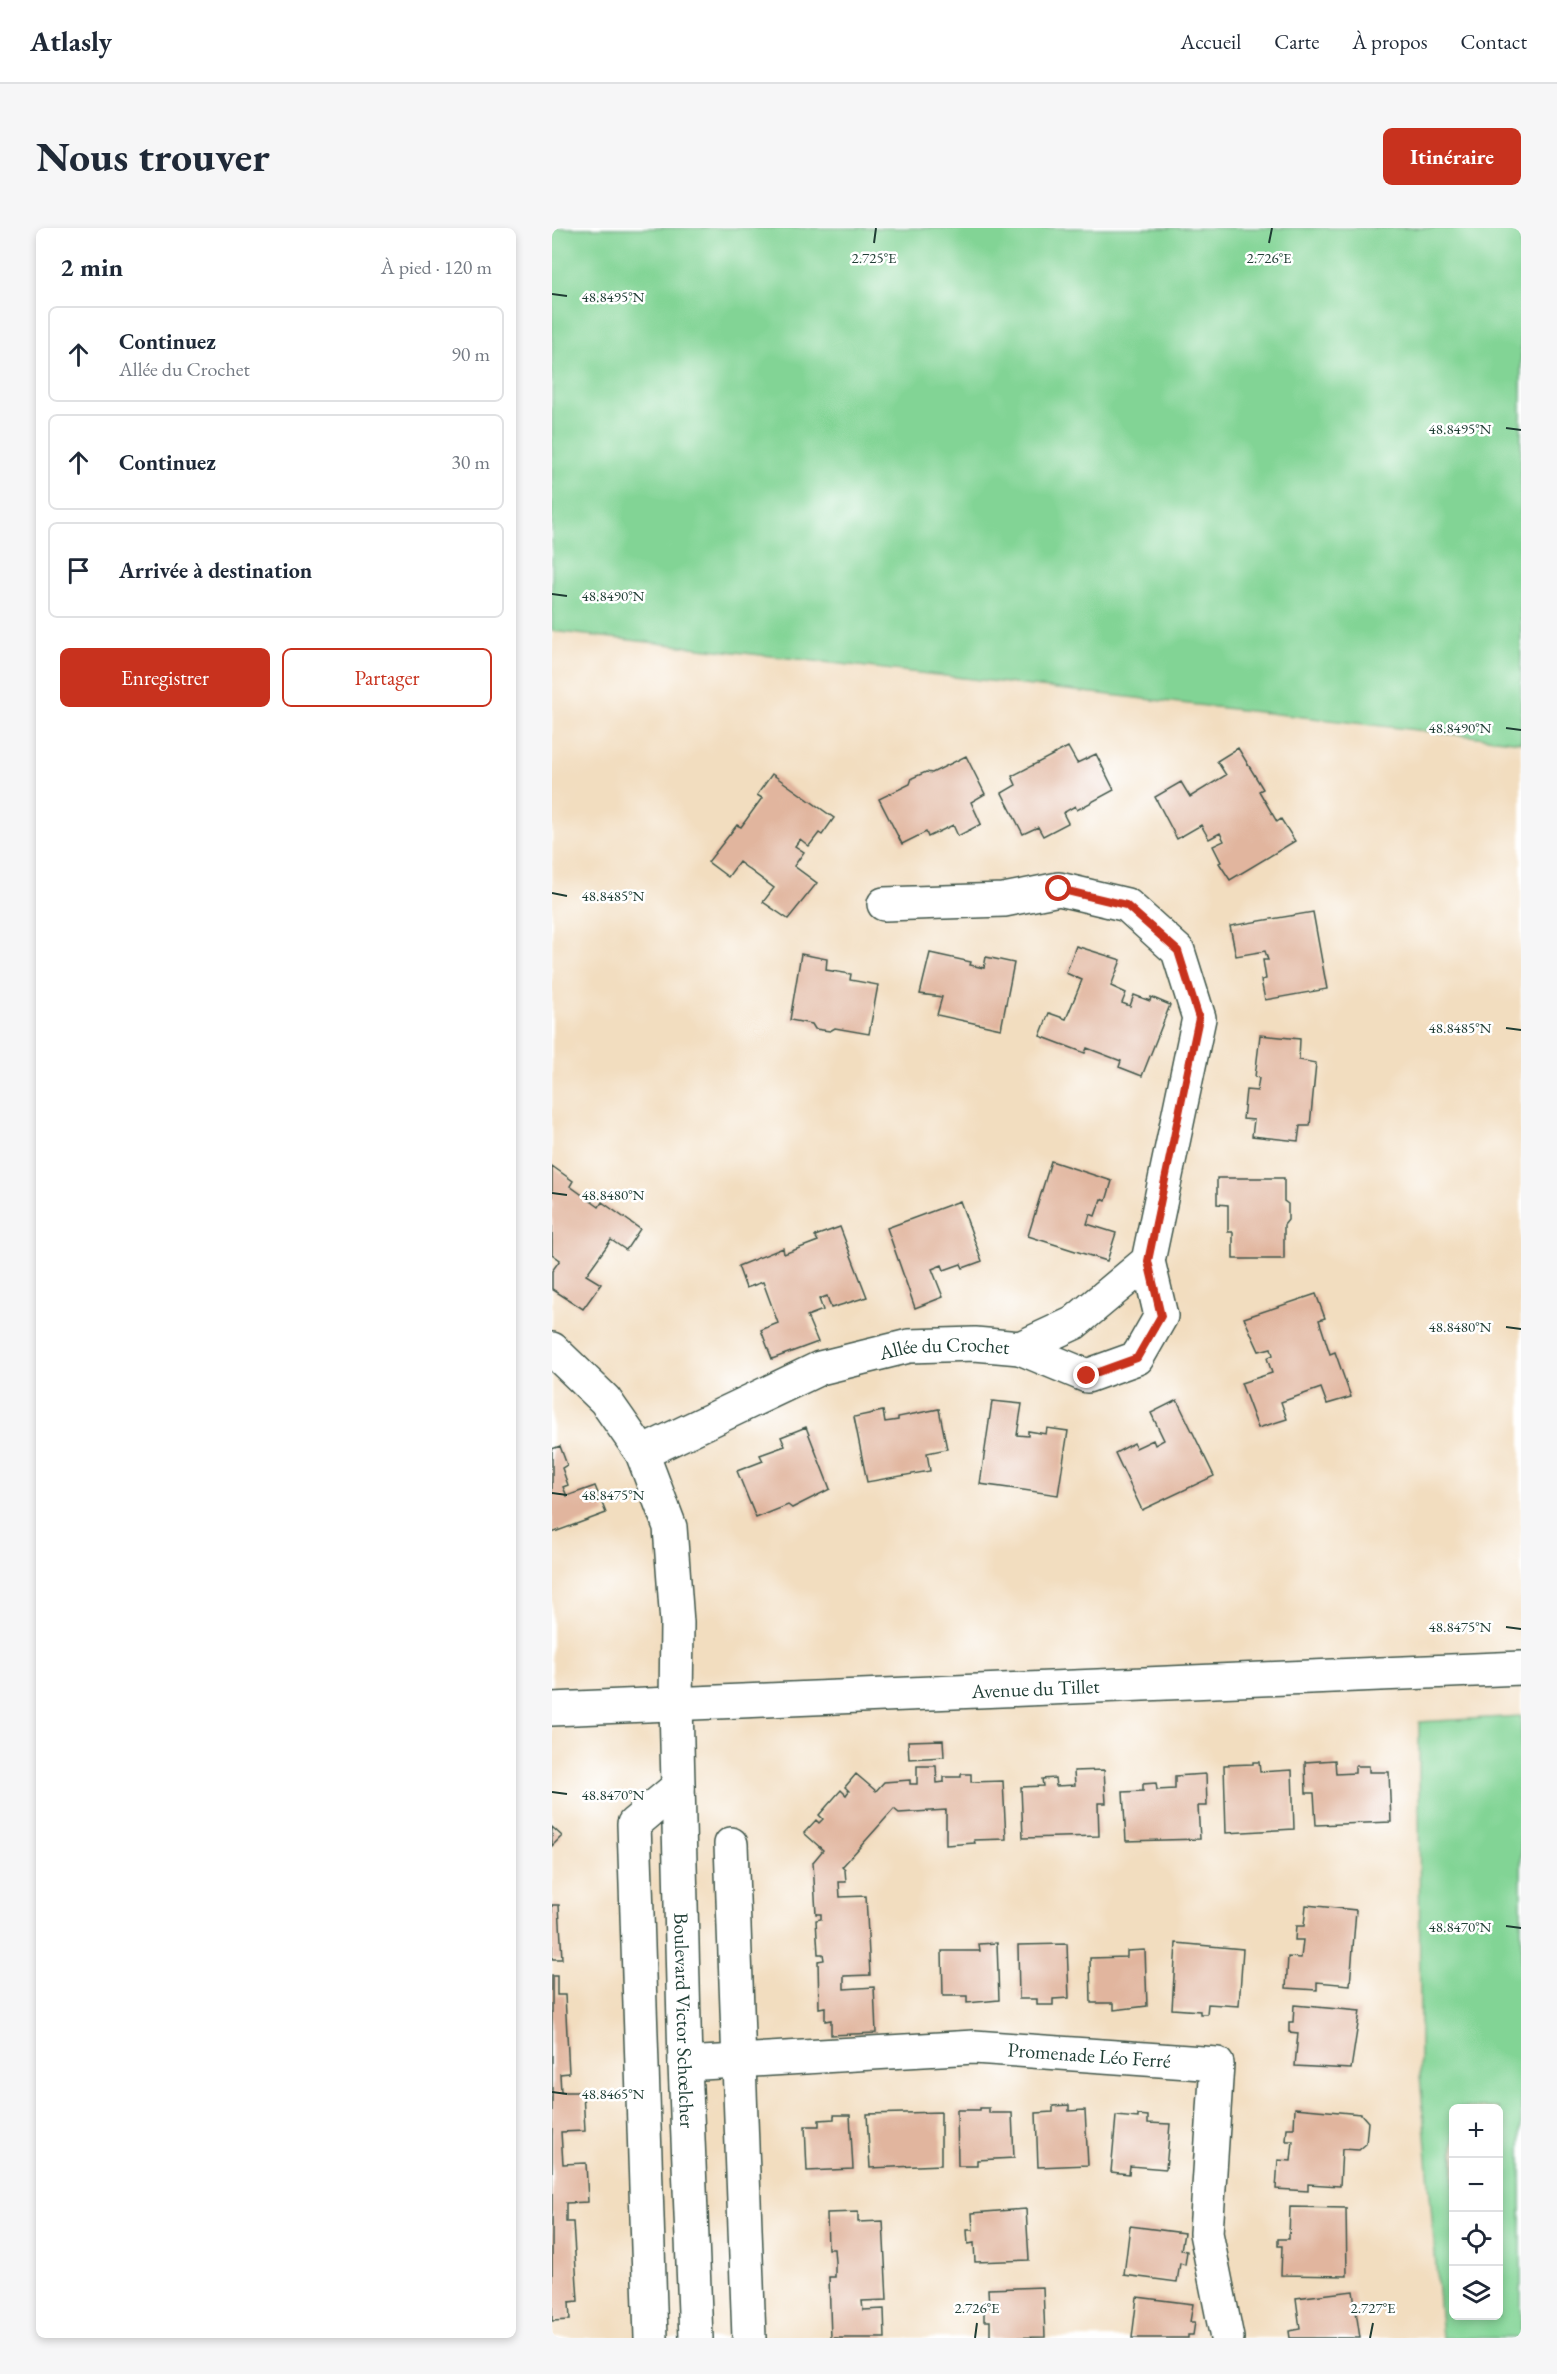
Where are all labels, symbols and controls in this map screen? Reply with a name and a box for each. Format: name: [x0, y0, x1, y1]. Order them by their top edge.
text: Atlasly: [30, 23, 112, 59]
text: Accueil: [1181, 28, 1241, 55]
text: Carte: [1274, 28, 1319, 55]
text: À propos: [1352, 28, 1427, 55]
text: Contact: [1460, 28, 1527, 55]
button: Itinéraire: [1383, 128, 1521, 185]
text: Nous trouver: [36, 129, 270, 184]
text: 2.725°E: [851, 248, 897, 267]
text: 2.726°E: [1246, 248, 1292, 267]
text: 2 min: [60, 250, 123, 284]
text: À pied · 120 m: [381, 254, 492, 280]
text: 48.8495°N: [582, 287, 645, 306]
text: Continuez: [119, 327, 216, 356]
icon: ahead: [62, 338, 95, 371]
text: 90 m: [451, 341, 490, 367]
text: Allée du Crochet: [119, 356, 250, 382]
text: 48.8495°N: [1429, 419, 1492, 438]
icon: ahead: [62, 446, 95, 479]
text: Continuez: [119, 448, 216, 477]
text: 30 m: [451, 449, 490, 475]
icon: arrive: [62, 554, 95, 587]
text: Arrivée à destination: [119, 556, 312, 585]
text: 48.8490°N: [582, 586, 645, 605]
button: Enregistrer: [60, 648, 270, 707]
button: Partager: [282, 648, 492, 707]
text: 48.8490°N: [1429, 718, 1492, 737]
route start: [1045, 875, 1071, 901]
text: 48.8485°N: [582, 886, 645, 905]
text: 48.8485°N: [1429, 1018, 1492, 1037]
text: 48.8480°N: [582, 1185, 645, 1204]
text: 48.8480°N: [1429, 1317, 1492, 1336]
street label: Allée du Crochet: [875, 1331, 1011, 1366]
route end: [1073, 1362, 1099, 1388]
text: 48.8475°N: [582, 1485, 645, 1504]
text: 48.8475°N: [1429, 1617, 1492, 1636]
street label: Avenue du Tillet: [970, 1673, 1101, 1704]
text: 48.8470°N: [582, 1785, 645, 1804]
street label: Boulevard Victor Schœlcher: [668, 1912, 701, 2129]
text: 48.8470°N: [1429, 1917, 1492, 1936]
street label: Promenade Léo Ferré: [1007, 2036, 1172, 2074]
text: 48.8465°N: [582, 2084, 645, 2103]
map controls: [1449, 2104, 1503, 2320]
button: +: [1449, 2104, 1503, 2158]
button: −: [1449, 2158, 1503, 2212]
button: locate: [1449, 2212, 1503, 2266]
button: layers: [1449, 2266, 1503, 2320]
text: 2.726°E: [954, 2298, 1000, 2317]
text: 2.727°E: [1350, 2298, 1396, 2317]

